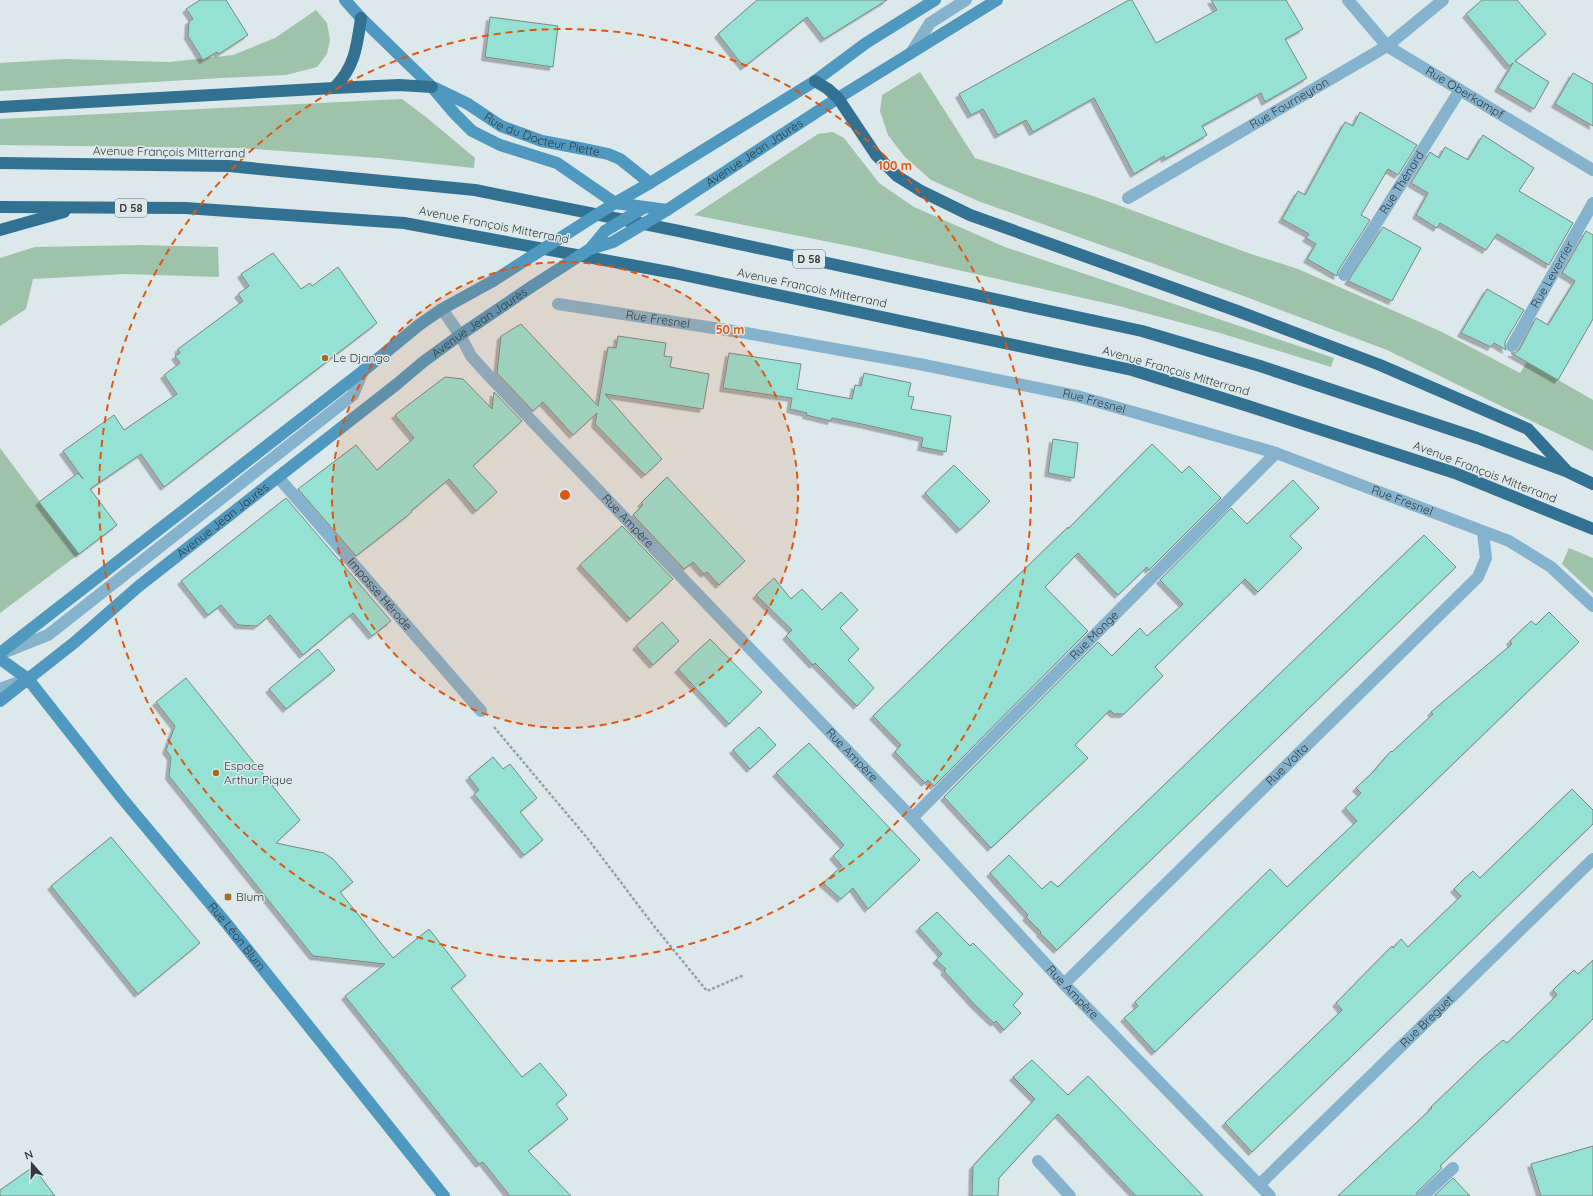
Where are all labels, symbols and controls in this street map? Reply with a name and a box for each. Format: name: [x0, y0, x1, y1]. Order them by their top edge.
street label: Rue Oberkampf: [1423, 63, 1507, 122]
street label: Rue Fourneyron: [1247, 74, 1331, 132]
street label: Rue du Docteur Piette: [481, 109, 602, 159]
street label: Avenue Jean Jaurès: [703, 115, 806, 190]
street label: Avenue François Mitterrand: [93, 143, 245, 160]
street label: Rue Thénard: [1376, 148, 1427, 217]
text: 100 m: [878, 158, 912, 173]
road number: D 58: [115, 199, 147, 217]
street label: Avenue François Mitterrand: [418, 203, 570, 246]
street label: Rue Leverrier: [1527, 238, 1577, 310]
road number: D 58: [793, 250, 825, 268]
street label: Avenue François Mitterrand: [736, 264, 888, 311]
street label: Avenue Jean Jaurès: [428, 284, 530, 360]
street label: Rue Fresnel: [625, 307, 691, 331]
text: 50 m: [716, 322, 744, 337]
street label: Avenue François Mitterrand: [1101, 342, 1252, 399]
place label: Le Django: [333, 350, 390, 365]
marker: Le Django: [320, 353, 330, 363]
street label: Rue Fresnel: [1061, 385, 1127, 417]
street label: Avenue François Mitterrand: [1411, 437, 1559, 506]
street label: Avenue Jean Jaurès: [173, 479, 272, 561]
street label: Rue Fresnel: [1369, 482, 1435, 519]
centre of rings: [558, 488, 572, 502]
street label: Rue Ampère: [599, 491, 658, 551]
street label: Impasse Hérode: [344, 554, 416, 633]
street label: Rue Monge: [1066, 607, 1122, 663]
street label: Rue Ampère: [823, 725, 882, 785]
street label: Rue Volta: [1262, 740, 1311, 788]
place label: Espace Arthur Pique: [224, 758, 293, 787]
marker: Espace Arthur Pique: [211, 768, 221, 778]
place label: Blum: [236, 889, 264, 904]
marker: Blum: [223, 892, 233, 902]
street label: Rue Léon Blum: [205, 899, 269, 974]
street label: Rue Ampère: [1044, 962, 1102, 1022]
street label: Rue Breguet: [1397, 992, 1456, 1050]
north arrow: [12, 1144, 52, 1184]
text: N: [22, 1147, 35, 1163]

